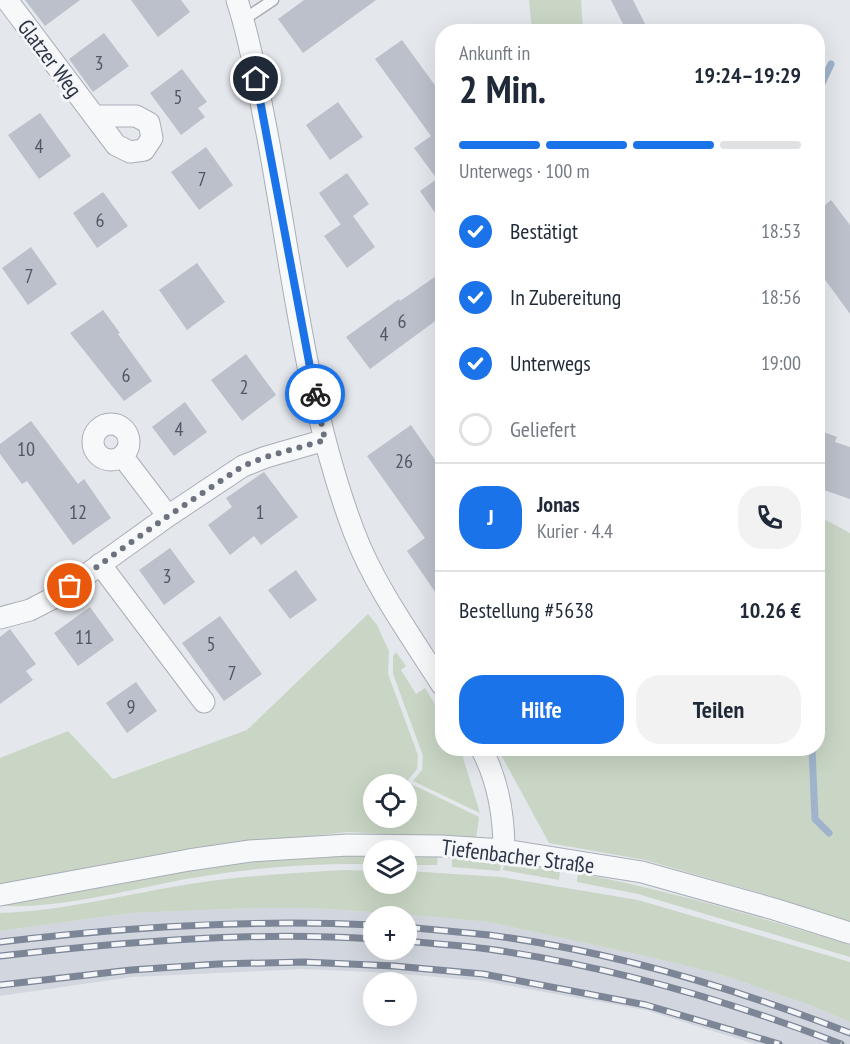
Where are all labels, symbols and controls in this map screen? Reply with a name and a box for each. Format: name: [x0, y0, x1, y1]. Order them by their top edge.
street label: Glatzer Weg: [12, 14, 88, 102]
text: Ankunft in: [459, 40, 530, 66]
house number: 3: [95, 50, 104, 76]
pin: [230, 53, 281, 104]
text: 19:24–19:29: [694, 61, 801, 89]
icon: home: [239, 62, 272, 95]
text: 2 Min.: [459, 63, 546, 114]
house number: 5: [174, 84, 183, 110]
house number: 4: [35, 133, 44, 159]
text: Unterwegs · 100 m: [459, 158, 589, 184]
house number: 7: [198, 166, 207, 192]
house number: 6: [96, 207, 105, 233]
icon: check: [459, 215, 492, 248]
text: Bestätigt: [510, 217, 578, 245]
text: 18:53: [761, 218, 801, 244]
house number: 7: [25, 263, 34, 289]
icon: check: [459, 281, 492, 314]
text: In Zubereitung: [510, 283, 621, 311]
text: 18:56: [761, 284, 801, 310]
house number: 6: [398, 308, 407, 334]
house number: 4: [380, 321, 389, 347]
icon: check: [459, 347, 492, 380]
text: Unterwegs: [510, 349, 591, 377]
text: 19:00: [761, 350, 801, 376]
house number: 6: [122, 362, 131, 388]
courier: [285, 364, 345, 424]
house number: 2: [240, 374, 249, 400]
icon: bike: [299, 378, 332, 411]
text: Geliefert: [510, 415, 576, 443]
house number: 4: [175, 416, 184, 442]
house number: 10: [17, 436, 35, 462]
house number: 26: [395, 448, 413, 474]
button: phone: [738, 486, 801, 549]
text: Jonas: [537, 490, 580, 518]
house number: 12: [69, 499, 87, 525]
house number: 1: [256, 499, 265, 525]
text: J: [487, 503, 494, 531]
text: Kurier · 4.4: [537, 518, 613, 544]
pin: [44, 560, 95, 611]
house number: 3: [163, 563, 172, 589]
icon: bag: [53, 569, 86, 602]
text: Bestellung #5638: [459, 596, 594, 624]
text: 10.26 €: [739, 596, 801, 624]
house number: 11: [75, 624, 93, 650]
house number: 5: [207, 631, 216, 657]
house number: 7: [228, 660, 237, 686]
button: Hilfe: [459, 675, 624, 744]
button: Teilen: [636, 675, 801, 744]
house number: 9: [127, 694, 136, 720]
map controls: [363, 774, 417, 1026]
button: locate: [363, 774, 417, 828]
street label: Tiefenbacher Straße: [440, 833, 596, 879]
button: layers: [363, 840, 417, 894]
button: +: [363, 906, 417, 960]
button: −: [363, 972, 417, 1026]

